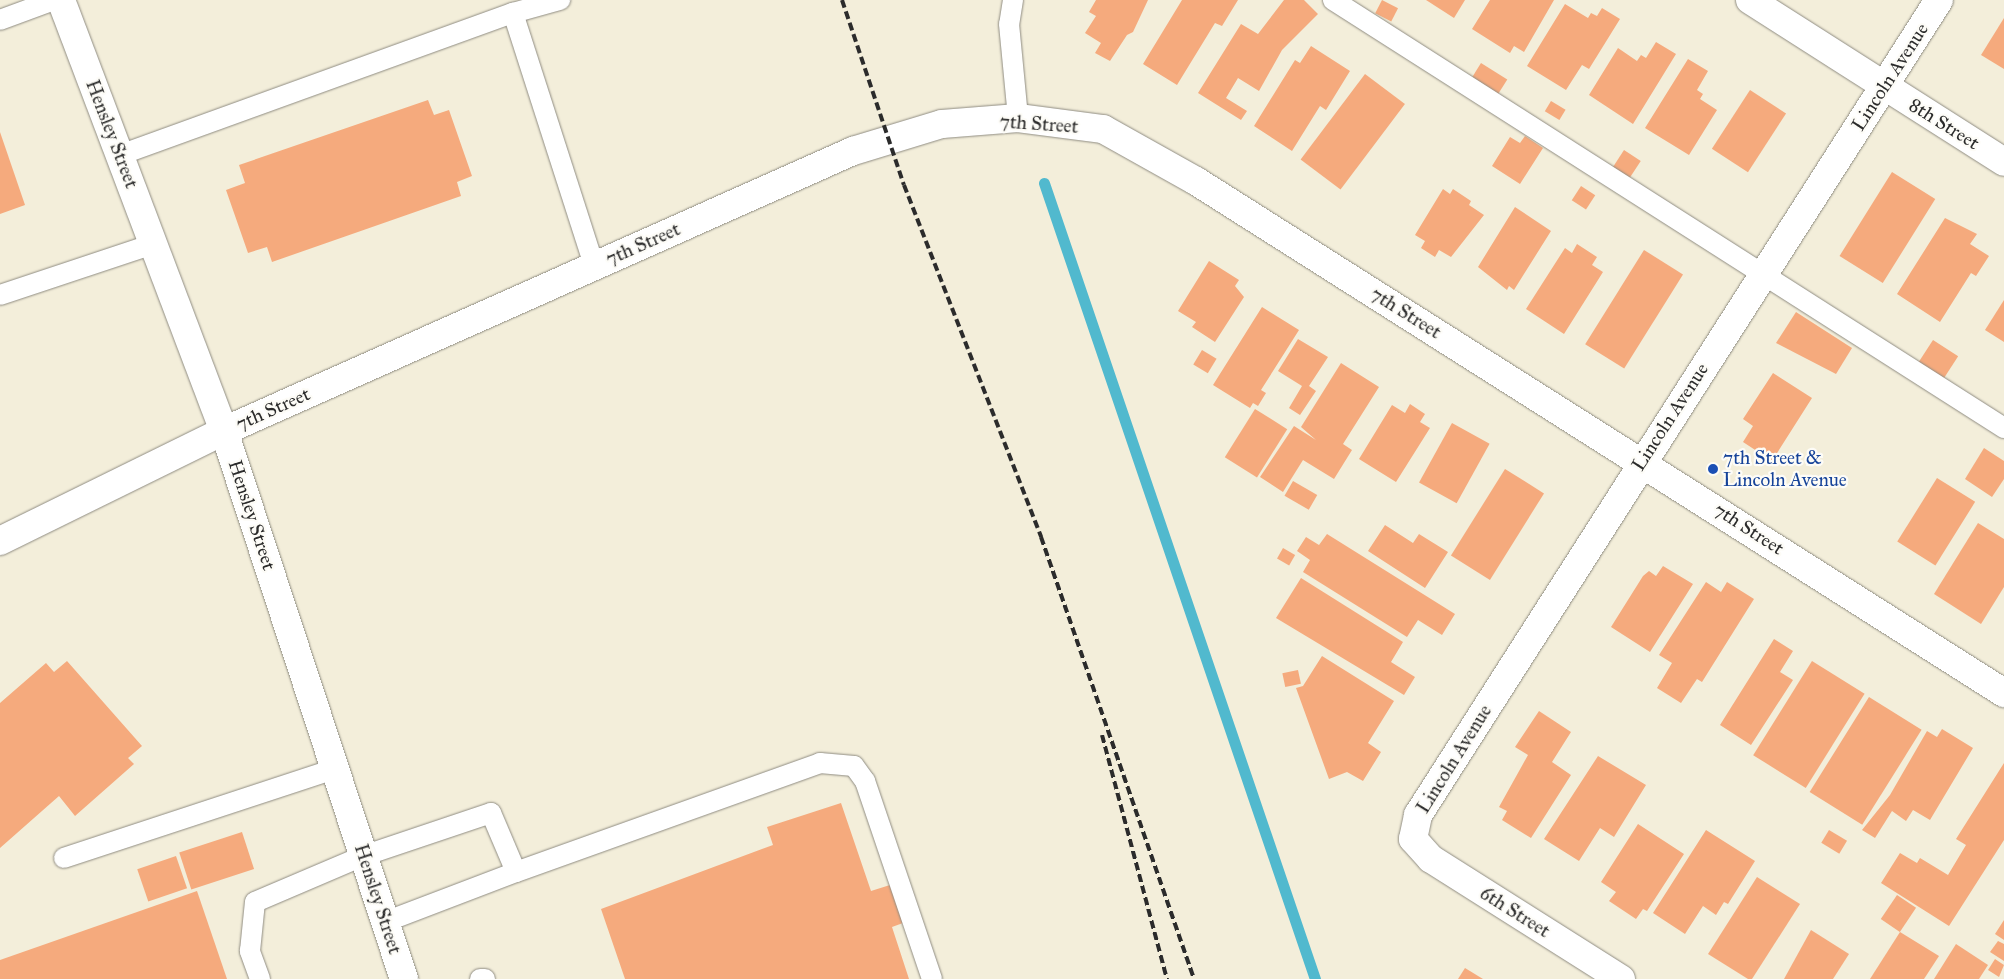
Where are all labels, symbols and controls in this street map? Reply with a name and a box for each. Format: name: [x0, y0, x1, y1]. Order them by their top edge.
street label: Lincoln Avenue: [1847, 19, 1933, 135]
street label: Hensley Street: [81, 76, 143, 192]
street label: 8th Street: [1905, 93, 1983, 155]
street label: 7th Street: [999, 110, 1079, 138]
street label: 7th Street: [602, 218, 684, 270]
street label: 7th Street: [1367, 282, 1445, 344]
street label: Lincoln Avenue: [1627, 359, 1713, 475]
street label: 7th Street: [232, 383, 314, 435]
place label: 7th Street & Lincoln Avenue: [1723, 447, 1847, 491]
street label: Hensley Street: [223, 457, 281, 573]
marker: 7th Street & Lincoln Avenue: [1707, 463, 1719, 475]
street label: 7th Street: [1710, 498, 1788, 560]
street label: Lincoln Avenue: [1412, 700, 1496, 818]
street label: Hensley Street: [349, 841, 407, 957]
street label: 6th Street: [1476, 882, 1554, 942]

